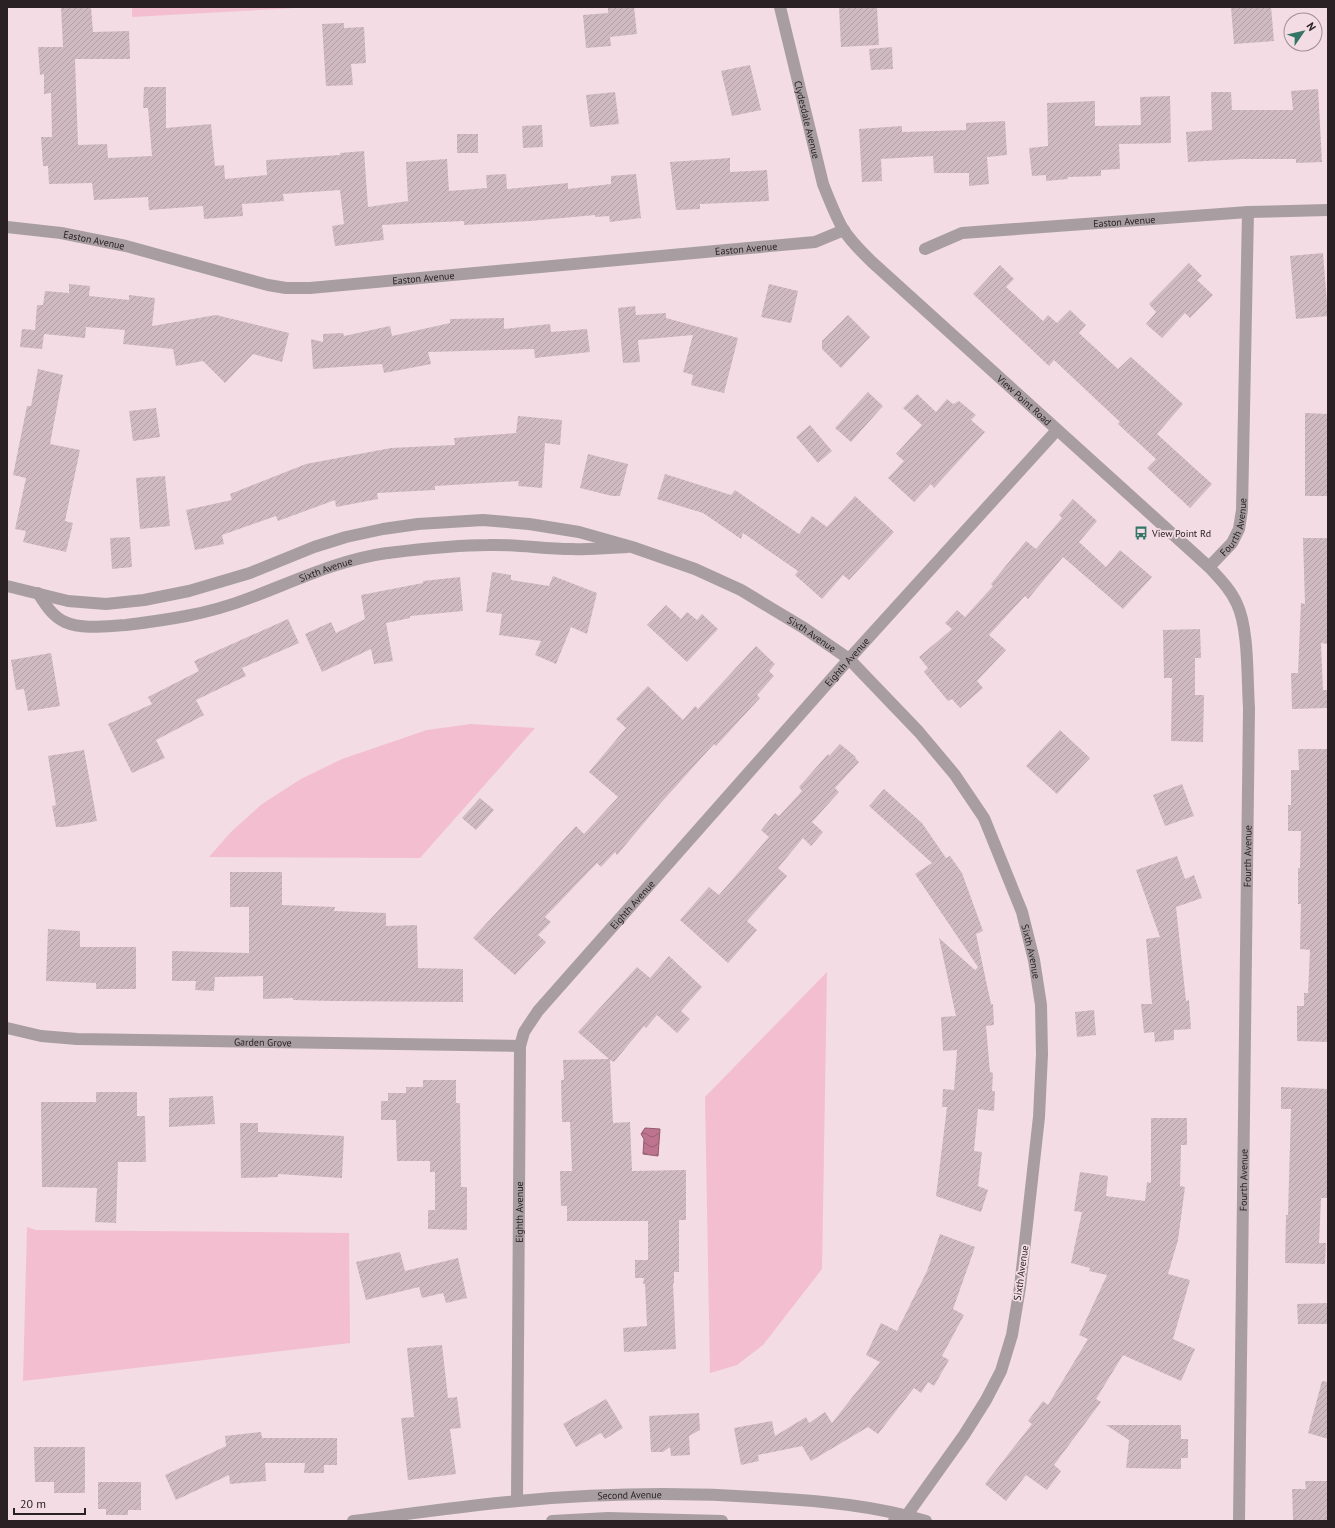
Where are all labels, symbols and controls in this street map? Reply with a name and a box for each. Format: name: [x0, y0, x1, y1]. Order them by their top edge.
north arrow: [1283, 12, 1323, 52]
text: N: [1303, 19, 1319, 33]
street label: Clydesdale Avenue: [792, 79, 823, 160]
street label: Easton Avenue: [1093, 212, 1156, 230]
street label: Easton Avenue: [62, 227, 126, 252]
street label: Easton Avenue: [714, 239, 778, 258]
street label: Easton Avenue: [392, 268, 455, 287]
street label: View Point Road: [994, 371, 1054, 428]
street label: Fourth Avenue: [1217, 498, 1249, 558]
bus stop icon: View Point Rd: [1133, 525, 1149, 541]
place label: View Point Rd: [1151, 527, 1211, 540]
street label: Sixth Avenue: [297, 554, 354, 584]
street label: Sixth Avenue: [785, 613, 839, 655]
street label: Eighth Avenue: [821, 634, 872, 689]
street label: Fourth Avenue: [1240, 825, 1254, 887]
street label: Eighth Avenue: [607, 877, 657, 932]
street label: Sixth Avenue: [1019, 923, 1043, 980]
street label: Garden Grove: [234, 1035, 292, 1049]
street label: Fourth Avenue: [1236, 1149, 1250, 1211]
street label: Eighth Avenue: [512, 1181, 526, 1243]
street label: Sixth Avenue: [1011, 1245, 1031, 1301]
street label: Second Avenue: [597, 1488, 662, 1502]
scale bar: [14, 1490, 85, 1516]
text: 20 m: [20, 1496, 46, 1511]

